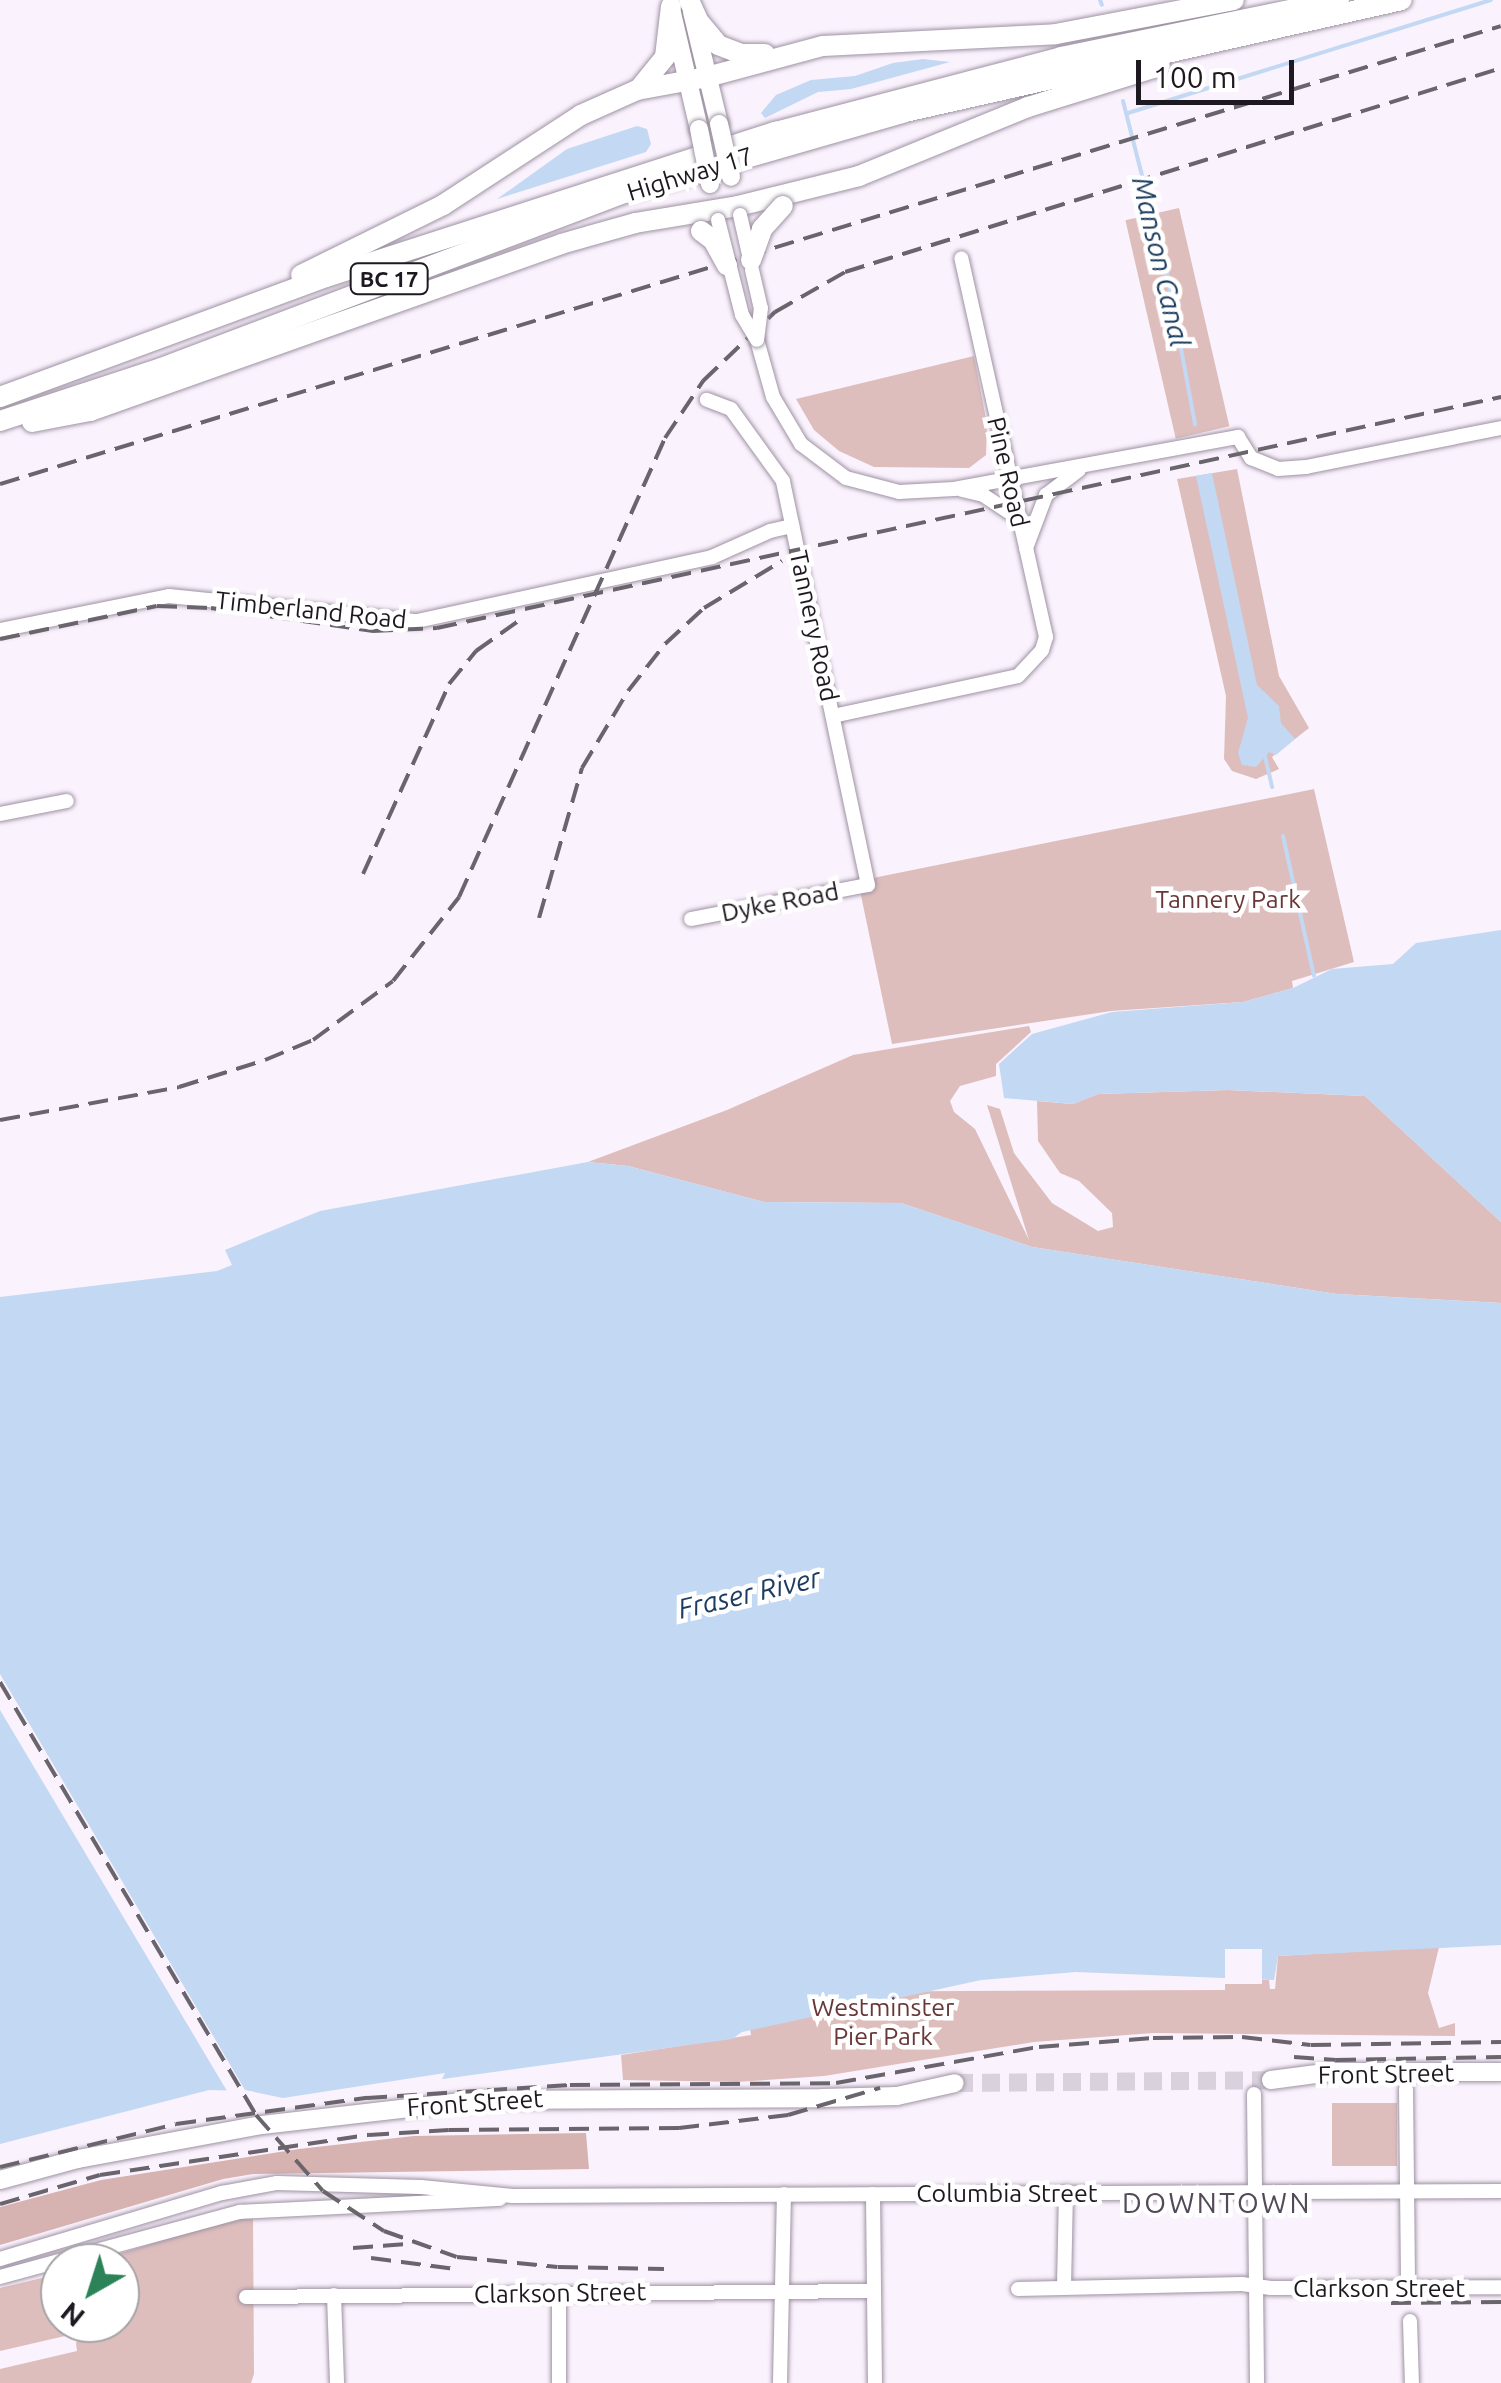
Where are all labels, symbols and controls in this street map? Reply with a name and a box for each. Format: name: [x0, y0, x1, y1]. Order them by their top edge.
scale bar: [1141, 40, 1298, 102]
text: 100 m: [1153, 60, 1237, 94]
street label: Highway 17: [623, 141, 757, 207]
water label: Manson Canal: [1125, 173, 1197, 351]
road number: BC 17: [349, 262, 429, 296]
street label: Pine Road: [981, 414, 1035, 530]
street label: Tannery Road: [783, 548, 845, 704]
street label: Timberland Road: [214, 585, 408, 635]
street label: Dyke Road: [719, 876, 841, 928]
park label: Tannery Park: [1155, 884, 1301, 914]
water label: Fraser River: [674, 1560, 824, 1626]
park label: Westminster Pier Park: [811, 1993, 955, 2052]
street label: Front Street: [1318, 2058, 1454, 2090]
street label: Front Street: [406, 2083, 544, 2123]
street label: Columbia Street: [916, 2178, 1098, 2208]
district label: DOWNTOWN: [1122, 2186, 1312, 2220]
north arrow: [40, 2243, 140, 2343]
street label: Clarkson Street: [1293, 2273, 1465, 2303]
street label: Clarkson Street: [474, 2277, 646, 2309]
text: N: [54, 2297, 90, 2334]

